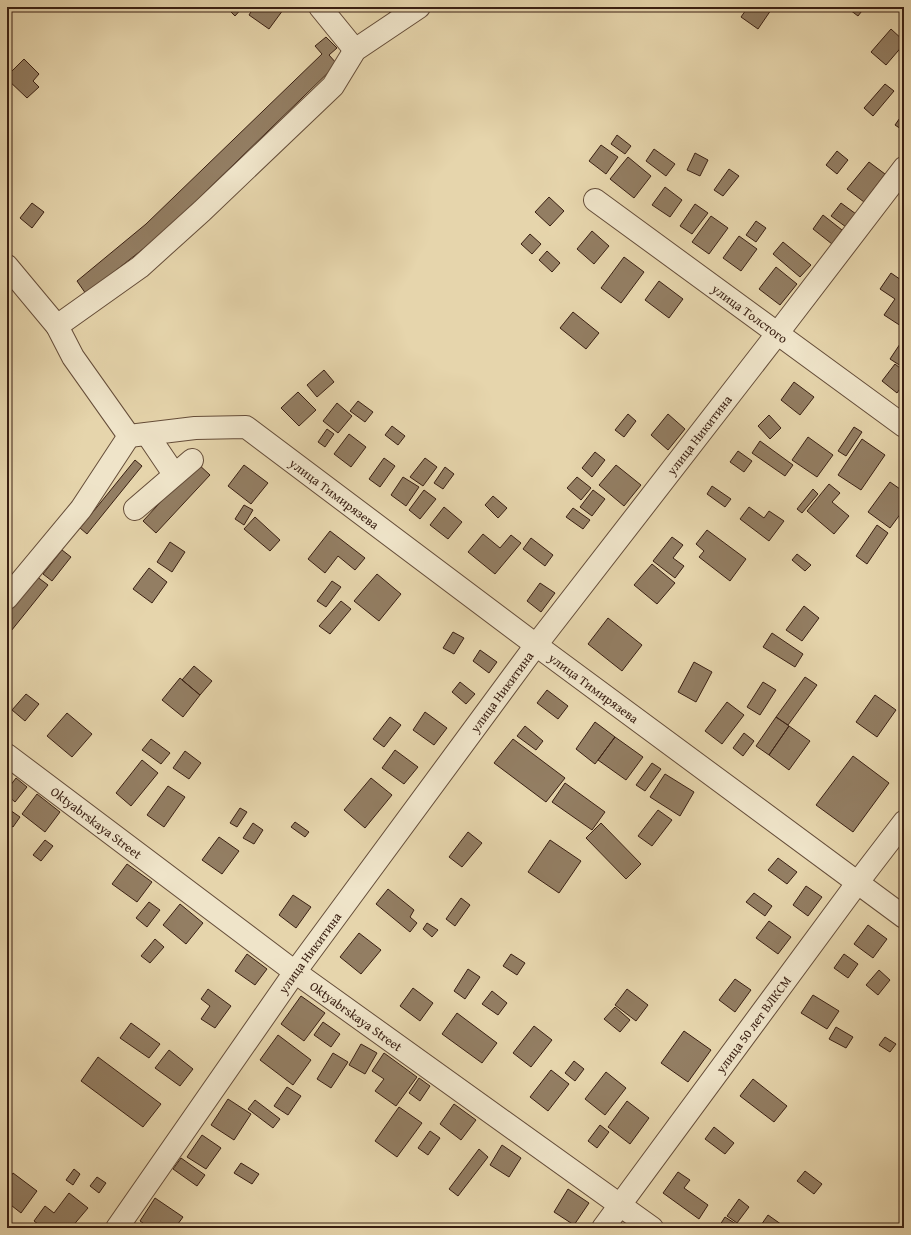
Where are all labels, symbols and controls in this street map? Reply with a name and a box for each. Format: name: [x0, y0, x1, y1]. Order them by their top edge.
street label: улица Толстого: [707, 279, 792, 348]
street label: улица Никитина: [661, 390, 737, 480]
street label: улица Тимирязева: [285, 453, 384, 534]
street label: улица Никитина: [465, 647, 538, 737]
street label: улица Тимирязева: [544, 647, 644, 728]
street label: Oktyabrskaya Street: [47, 782, 146, 863]
street label: улица Никитина: [273, 907, 346, 998]
street label: улица 50 лет ВЛКСМ: [710, 972, 795, 1078]
street label: Oktyabrskaya Street: [306, 976, 407, 1056]

